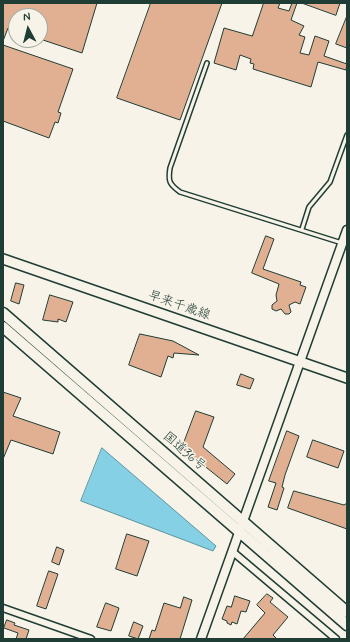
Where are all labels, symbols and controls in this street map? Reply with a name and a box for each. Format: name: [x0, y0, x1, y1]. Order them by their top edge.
north arrow: [8, 8, 48, 48]
text: N: [22, 10, 31, 24]
street label: 早来千歳線: [146, 288, 212, 324]
street label: 国道36号: [159, 429, 209, 475]

